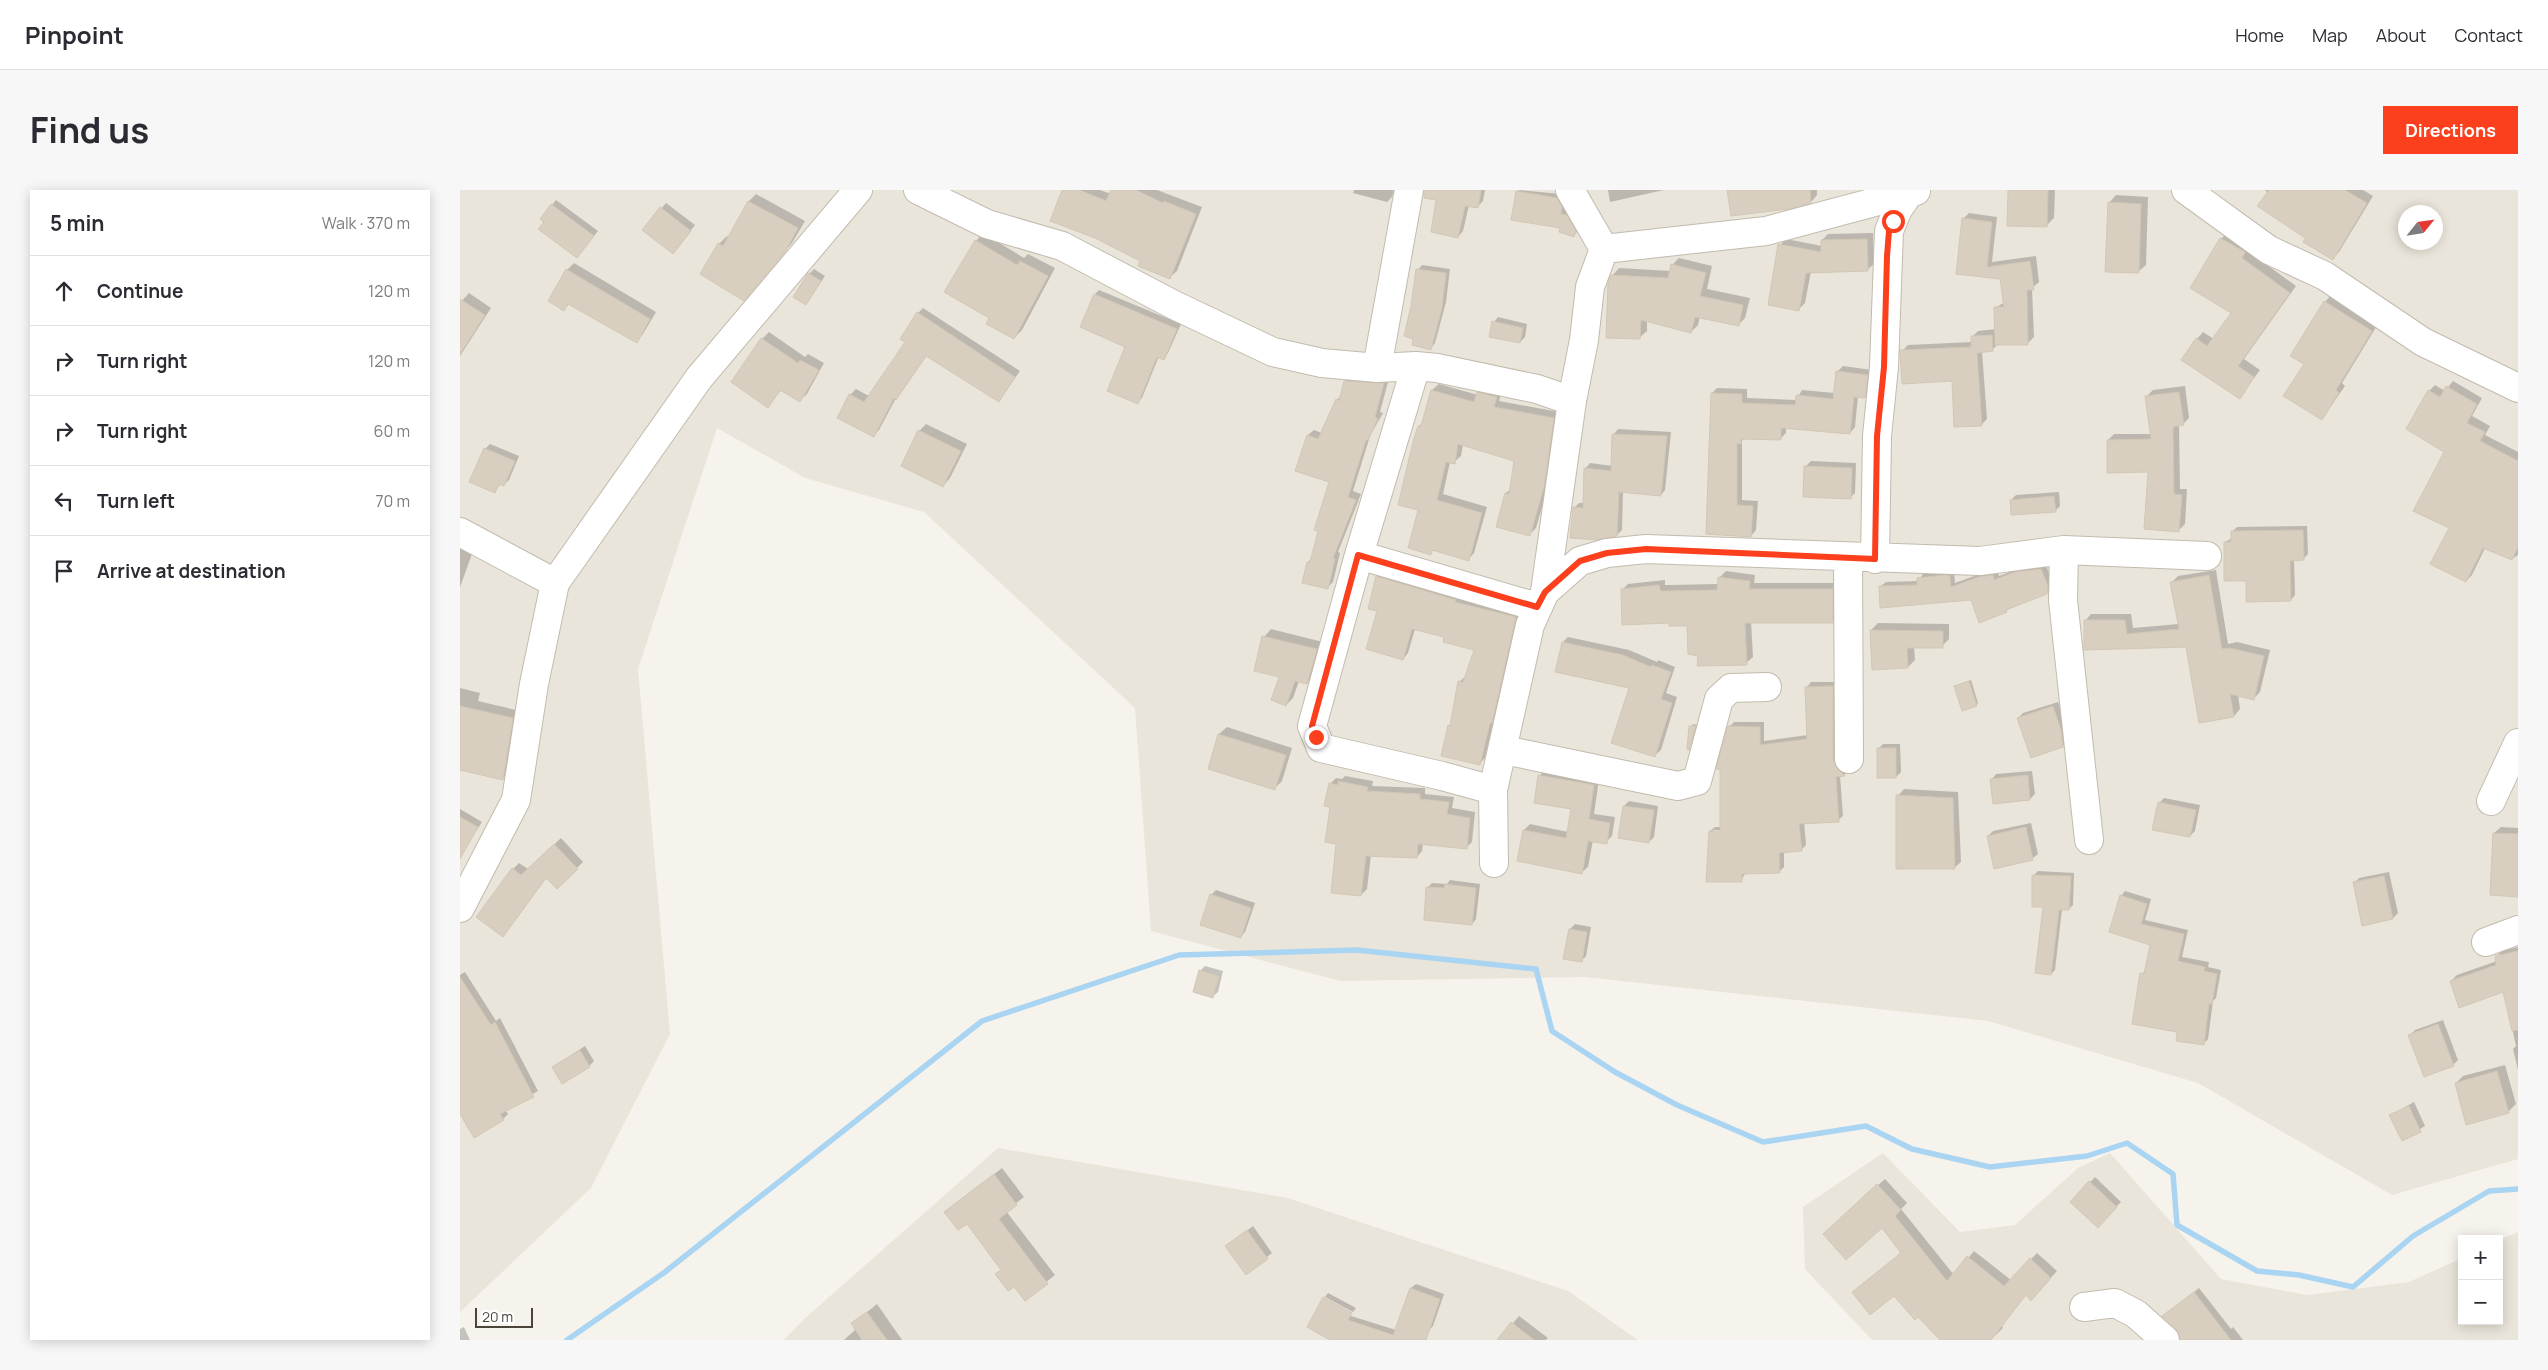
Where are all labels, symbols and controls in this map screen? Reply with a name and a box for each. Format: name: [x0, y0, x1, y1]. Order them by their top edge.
text: Pinpoint: [25, 18, 124, 51]
text: Home: [2235, 23, 2284, 47]
text: Map: [2312, 23, 2348, 47]
text: About: [2376, 23, 2426, 47]
text: Contact: [2454, 23, 2523, 47]
text: Find us: [30, 106, 149, 154]
button: Directions: [2383, 106, 2518, 154]
north arrow: [2398, 205, 2443, 250]
text: 5 min: [50, 209, 104, 237]
route start: [1882, 210, 1905, 233]
text: Walk · 370 m: [322, 212, 410, 234]
icon: ahead: [50, 277, 78, 305]
text: Continue: [97, 278, 183, 304]
text: 120 m: [368, 280, 410, 302]
icon: right: [50, 347, 78, 375]
text: Turn right: [97, 348, 187, 374]
text: 120 m: [368, 350, 410, 372]
icon: right: [50, 417, 78, 445]
text: Turn right: [97, 418, 187, 444]
text: 60 m: [374, 420, 410, 442]
icon: left: [50, 487, 78, 515]
text: Turn left: [97, 488, 175, 514]
text: 70 m: [375, 490, 410, 512]
icon: arrive: [50, 557, 78, 585]
text: Arrive at destination: [97, 558, 286, 584]
route end: [1305, 726, 1328, 749]
map controls: [2458, 1235, 2503, 1325]
button: +: [2458, 1235, 2503, 1280]
button: −: [2458, 1280, 2503, 1325]
scale bar: [475, 1305, 532, 1328]
text: 20 m: [482, 1307, 513, 1326]

